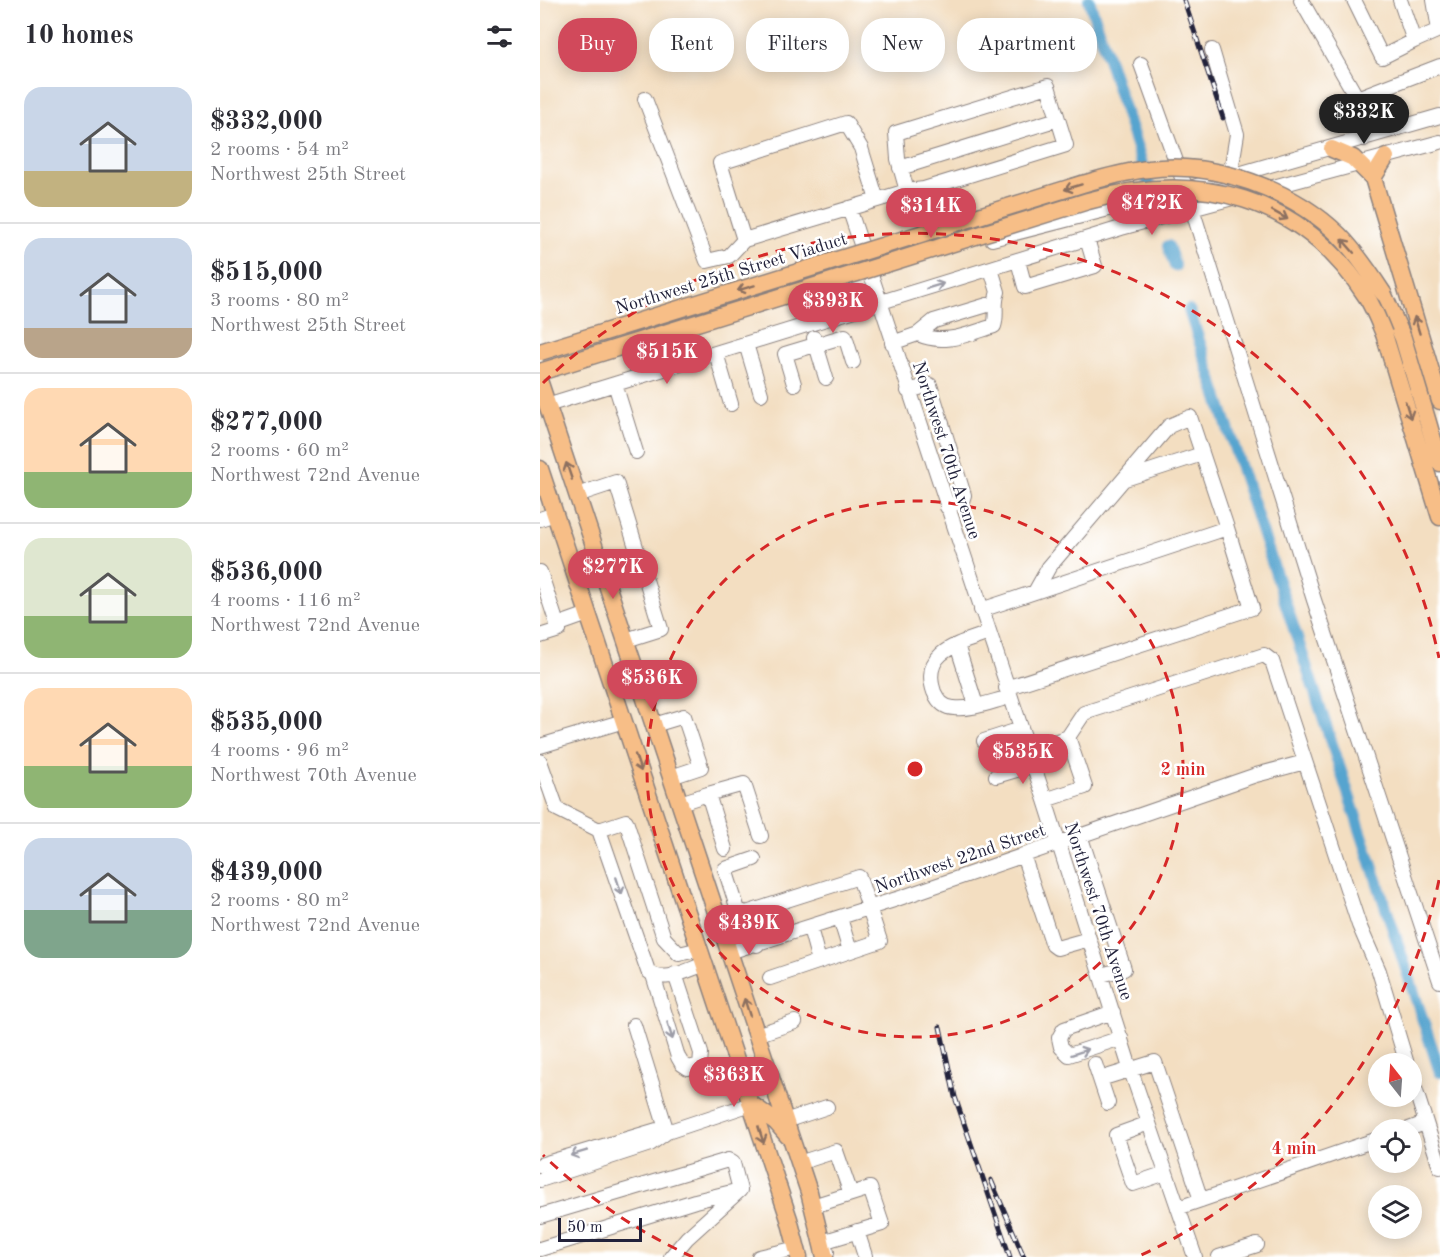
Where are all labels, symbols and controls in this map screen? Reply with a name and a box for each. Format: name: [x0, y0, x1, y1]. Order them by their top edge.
chip: Buy: [558, 18, 637, 72]
chip: Rent: [649, 18, 734, 72]
chip: Filters: [746, 18, 849, 72]
chip: New: [861, 18, 945, 72]
chip: Apartment: [957, 18, 1097, 72]
icon: filters: [483, 20, 516, 53]
text: 10 homes: [24, 23, 133, 49]
pin: $332K: [1322, 94, 1406, 145]
text: $332K: [1333, 103, 1395, 123]
text: $332,000: [210, 109, 323, 135]
icon: home: [72, 111, 144, 183]
text: 2 rooms · 54 m²: [210, 140, 349, 160]
text: Northwest 25th Street: [210, 165, 406, 185]
one-way arrow: [1064, 182, 1083, 193]
pin: $472K: [1110, 185, 1194, 236]
pin: $314K: [889, 188, 973, 239]
text: $472K: [1121, 194, 1183, 214]
text: $314K: [900, 197, 962, 217]
one-way arrow: [1271, 209, 1288, 221]
street label: Northwest 25th Street Viaduct: [613, 230, 849, 318]
one-way arrow: [1342, 238, 1355, 254]
text: $515,000: [210, 260, 323, 286]
icon: home: [72, 262, 144, 334]
one-way arrow: [925, 280, 944, 291]
one-way arrow: [737, 283, 756, 294]
pin: $393K: [791, 283, 875, 334]
text: 3 rooms · 80 m²: [210, 291, 349, 311]
text: $393K: [802, 292, 864, 312]
text: Northwest 25th Street: [210, 316, 406, 336]
one-way arrow: [1411, 316, 1422, 335]
pin: $515K: [625, 334, 709, 385]
text: $515K: [636, 343, 698, 363]
street label: Northwest 70th Avenue: [909, 359, 983, 542]
one-way arrow: [1403, 400, 1414, 419]
text: $277,000: [210, 410, 323, 436]
icon: home: [72, 412, 144, 484]
text: 2 rooms · 60 m²: [210, 441, 349, 461]
one-way arrow: [563, 462, 574, 481]
text: Northwest 72nd Avenue: [210, 466, 420, 486]
pin: $277K: [571, 549, 655, 600]
text: $277K: [582, 558, 644, 578]
text: $536,000: [210, 560, 323, 586]
icon: home: [72, 562, 144, 634]
text: 4 rooms · 116 m²: [210, 591, 360, 611]
text: Northwest 72nd Avenue: [210, 616, 420, 636]
pin: $536K: [610, 660, 694, 711]
text: $536K: [621, 669, 683, 689]
text: $535,000: [210, 710, 323, 736]
icon: home: [72, 712, 144, 784]
pin: $535K: [981, 734, 1065, 785]
text: 4 rooms · 96 m²: [210, 741, 349, 761]
text: $535K: [992, 743, 1054, 763]
one-way arrow: [633, 754, 644, 773]
centre of rings: [905, 759, 925, 779]
text: 2 min: [1160, 761, 1206, 779]
text: Northwest 70th Avenue: [210, 766, 417, 786]
street label: Northwest 70th Avenue: [1061, 820, 1135, 1003]
street label: Northwest 22nd Street: [873, 821, 1048, 897]
text: $439,000: [210, 860, 323, 886]
icon: home: [72, 862, 144, 934]
one-way arrow: [614, 876, 625, 895]
text: 2 rooms · 80 m²: [210, 891, 349, 911]
pin: $439K: [707, 905, 791, 956]
text: $439K: [718, 914, 780, 934]
text: Northwest 72nd Avenue: [210, 916, 420, 936]
one-way arrow: [740, 998, 751, 1017]
one-way arrow: [665, 1021, 676, 1040]
one-way arrow: [1070, 1046, 1089, 1057]
north arrow: [1368, 1053, 1422, 1107]
map controls: [1368, 1053, 1422, 1239]
pin: $363K: [692, 1057, 776, 1108]
text: $363K: [703, 1066, 765, 1086]
button: locate: [1368, 1119, 1422, 1173]
one-way arrow: [756, 1125, 767, 1144]
text: 4 min: [1271, 1140, 1317, 1158]
one-way arrow: [570, 1148, 589, 1159]
button: layers: [1368, 1185, 1422, 1239]
scale bar: [558, 1215, 642, 1242]
text: 50 m: [567, 1220, 603, 1236]

